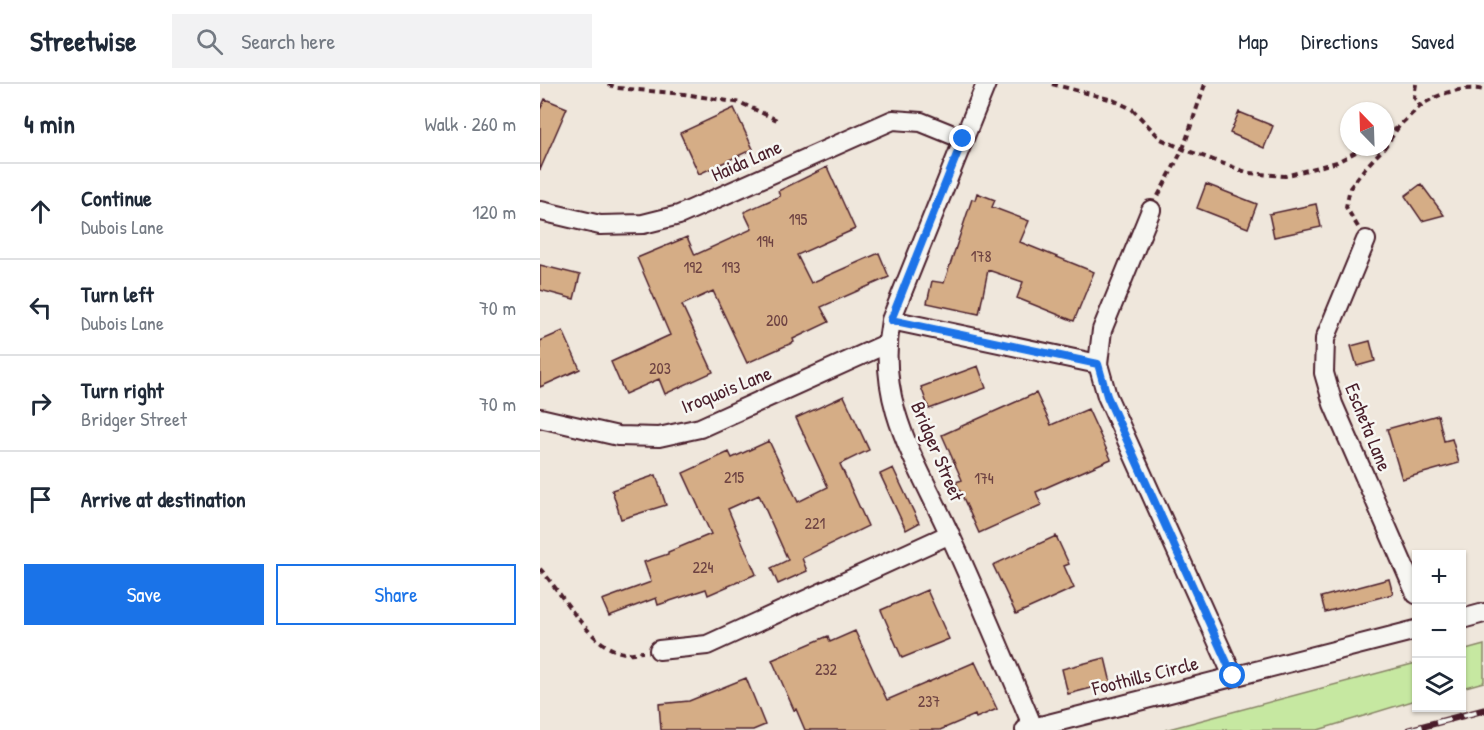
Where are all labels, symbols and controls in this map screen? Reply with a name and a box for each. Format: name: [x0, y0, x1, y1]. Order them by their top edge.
search box: [172, 14, 592, 68]
text: Streetwise: [30, 22, 136, 60]
icon: search: [193, 25, 226, 58]
text: Search here: [241, 26, 335, 56]
text: Map: [1238, 27, 1268, 56]
text: Directions: [1301, 27, 1378, 56]
text: Saved: [1411, 27, 1454, 56]
north arrow: [1340, 102, 1394, 156]
text: 4 min: [24, 106, 75, 141]
text: Walk · 260 m: [425, 110, 516, 137]
route end: [949, 125, 975, 151]
street label: Haida Lane: [707, 133, 785, 187]
text: Continue: [81, 183, 152, 213]
icon: ahead: [24, 195, 57, 228]
text: 120 m: [472, 198, 516, 225]
house number: 195: [789, 208, 807, 230]
text: Dubois Lane: [81, 213, 164, 240]
house number: 194: [756, 230, 774, 252]
house number: 178: [971, 245, 991, 267]
house number: 192: [683, 256, 703, 278]
house number: 193: [722, 256, 740, 278]
text: Turn left: [81, 279, 154, 309]
icon: left: [24, 291, 57, 324]
text: 70 m: [479, 294, 516, 321]
text: Dubois Lane: [81, 309, 164, 336]
house number: 200: [766, 309, 788, 331]
house number: 203: [649, 357, 671, 379]
street label: Iroquois Lane: [677, 359, 775, 419]
text: Turn right: [81, 375, 164, 405]
street label: Escheta Lane: [1339, 379, 1399, 475]
icon: right: [24, 387, 57, 420]
text: 70 m: [479, 390, 516, 417]
street label: Bridger Street: [905, 397, 972, 506]
text: Bridger Street: [81, 405, 187, 432]
house number: 215: [724, 466, 744, 488]
house number: 174: [974, 467, 994, 489]
icon: arrive: [24, 483, 57, 516]
text: Arrive at destination: [81, 484, 246, 514]
house number: 221: [805, 512, 826, 534]
map controls: [1412, 550, 1466, 712]
button: +: [1412, 550, 1466, 604]
house number: 224: [693, 556, 713, 578]
button: Save: [24, 564, 264, 625]
button: Share: [276, 564, 516, 625]
button: −: [1412, 604, 1466, 658]
street label: Foothills Circle: [1088, 649, 1201, 701]
house number: 232: [815, 658, 838, 680]
button: layers: [1412, 658, 1466, 712]
route start: [1219, 662, 1245, 688]
house number: 237: [918, 690, 940, 712]

